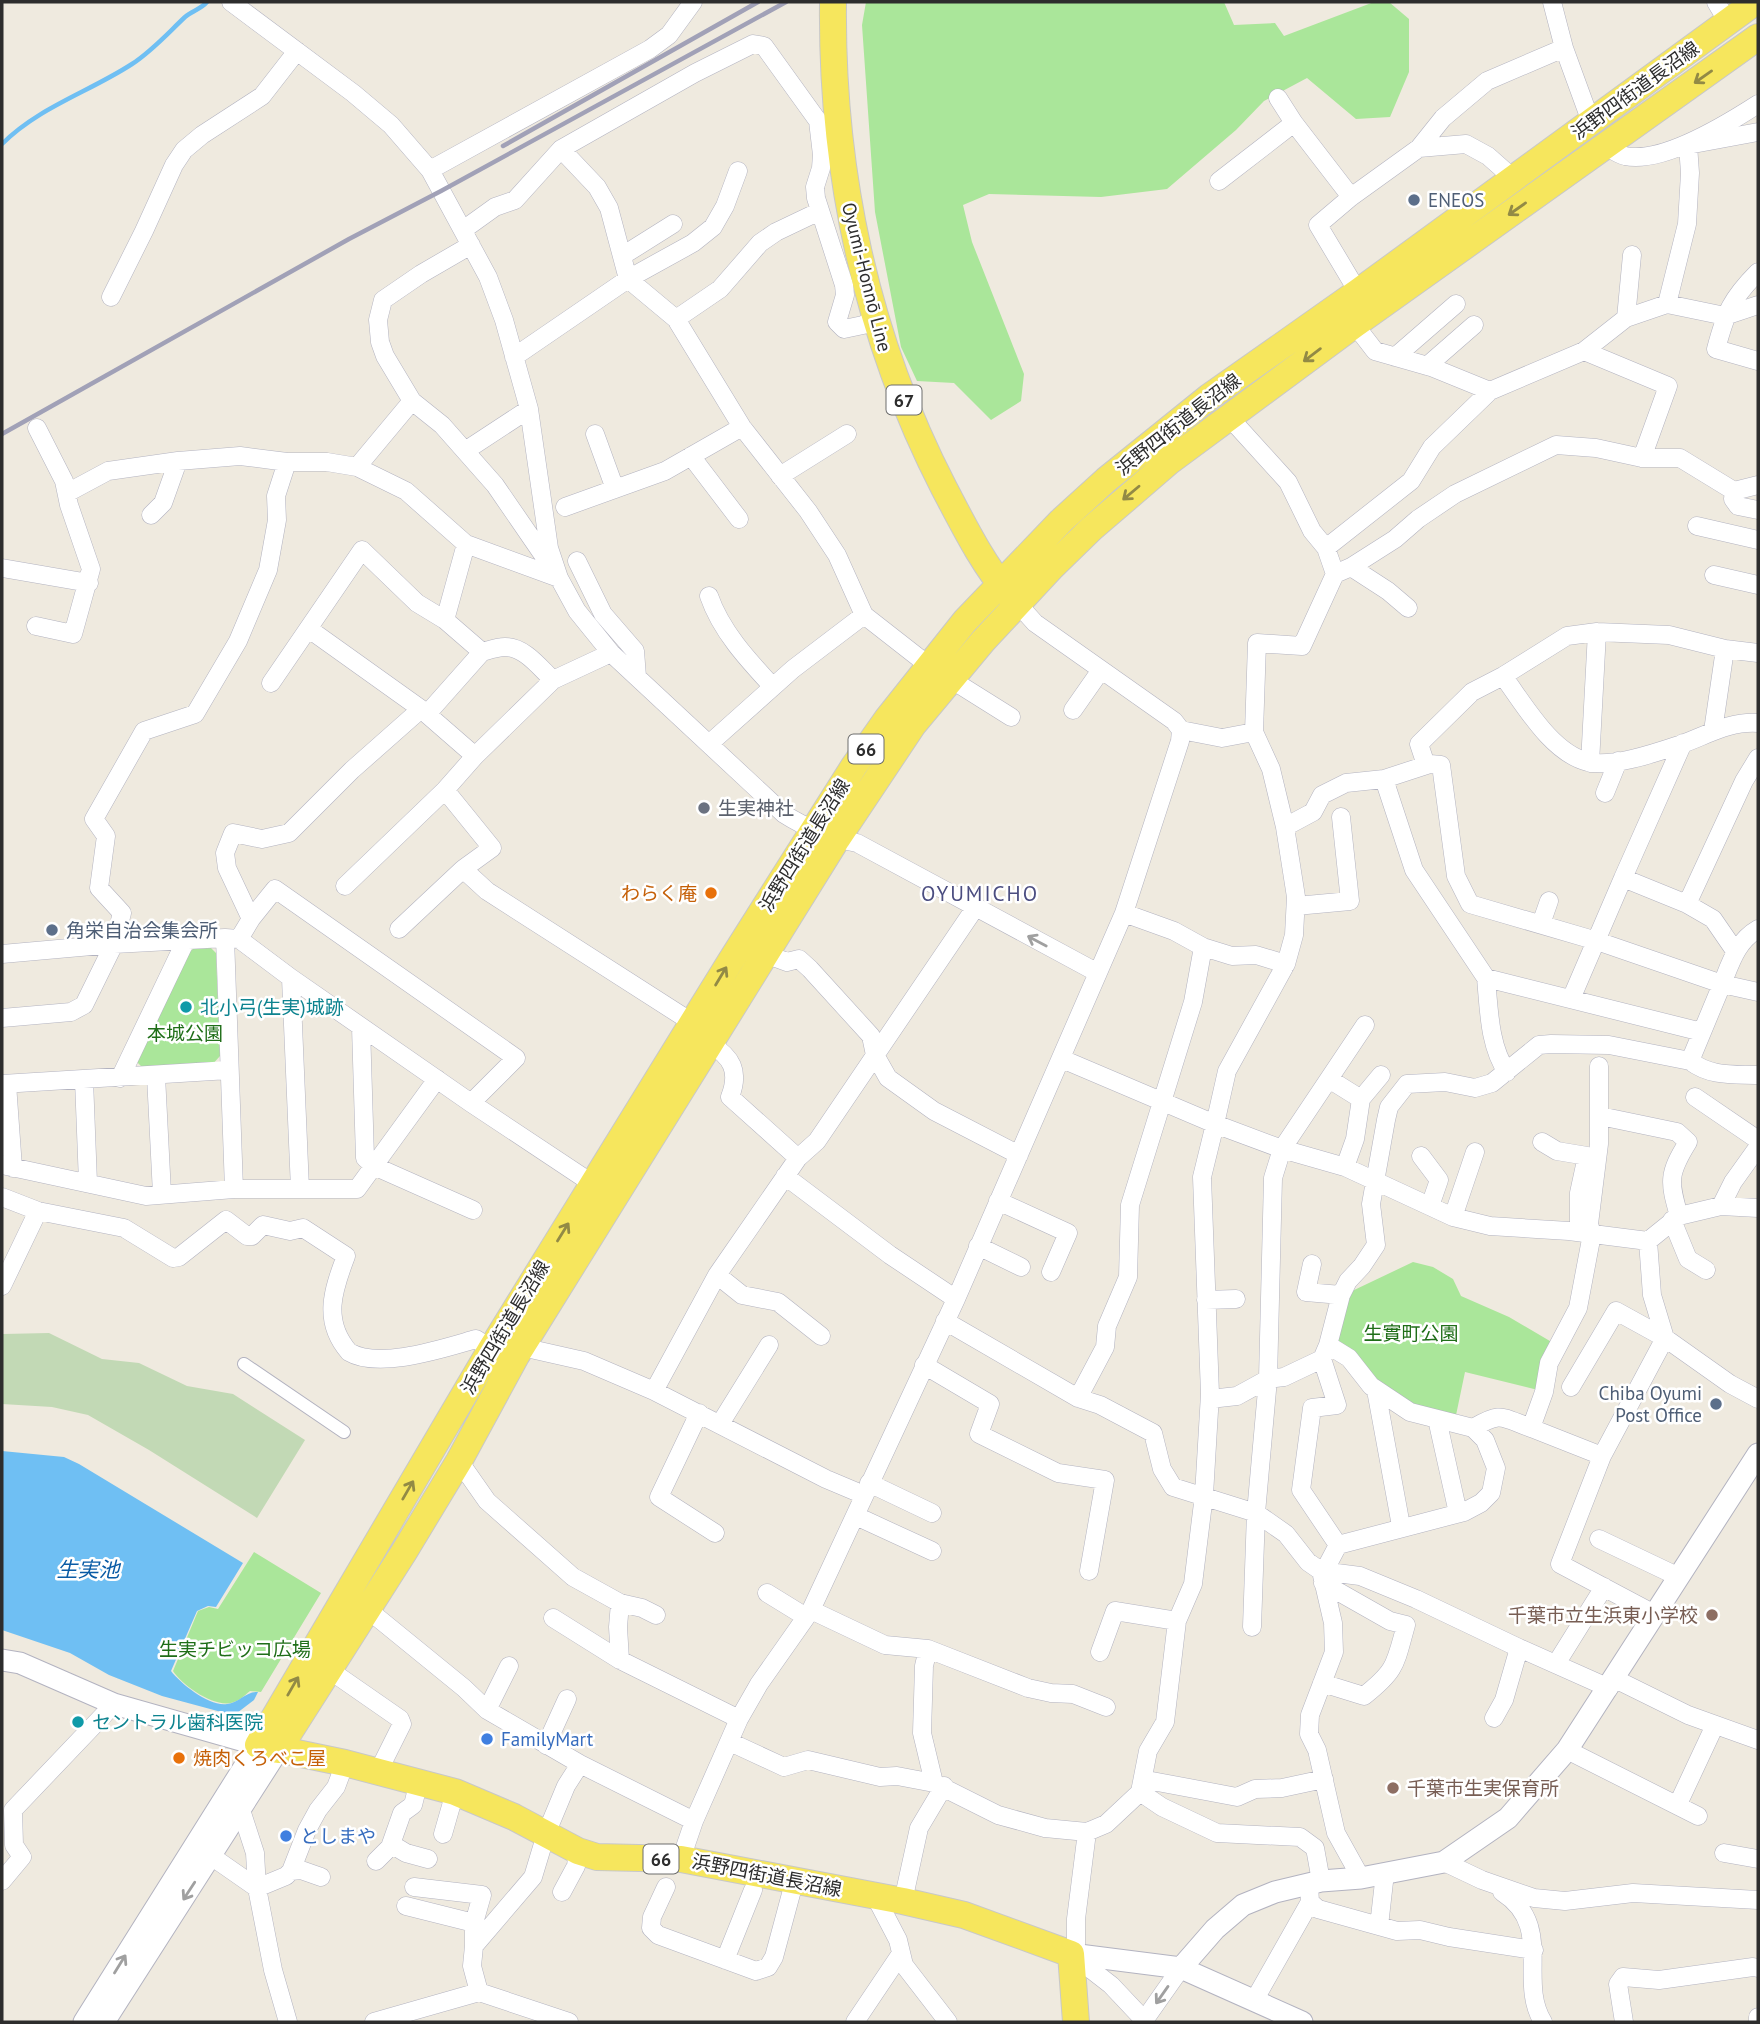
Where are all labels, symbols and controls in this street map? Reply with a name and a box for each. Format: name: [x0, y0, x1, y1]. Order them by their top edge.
street label: 浜野四街道長沼線: [1566, 36, 1704, 144]
one-way arrow: [1694, 70, 1713, 84]
place label: ENEOS: [1428, 188, 1484, 212]
marker: ENEOS: [1406, 192, 1422, 208]
street label: Oyumi-Honnō Line: [837, 200, 897, 354]
one-way arrow: [1508, 202, 1527, 216]
one-way arrow: [1303, 348, 1322, 363]
street label: 浜野四街道長沼線: [1111, 368, 1245, 480]
road number: 67: [886, 386, 922, 414]
one-way arrow: [1123, 485, 1141, 501]
road number: 66: [848, 734, 884, 764]
street label: 浜野四街道長沼線: [754, 774, 854, 916]
place label: 生実神社: [718, 796, 794, 820]
marker: 生実神社: [696, 800, 712, 816]
district label: OYUMICHO: [921, 880, 1039, 907]
place label: わらく庵: [621, 881, 697, 905]
marker: わらく庵: [703, 885, 719, 901]
place label: 角栄自治会集会所: [66, 918, 218, 942]
marker: 角栄自治会集会所: [44, 922, 60, 938]
one-way arrow: [1028, 934, 1048, 948]
one-way arrow: [715, 967, 729, 987]
place label: 北小弓(生実)城跡: [200, 995, 344, 1019]
marker: 北小弓(生実)城跡: [178, 999, 194, 1015]
park label: 本城公園: [147, 1021, 223, 1045]
one-way arrow: [557, 1223, 571, 1243]
street label: 浜野四街道長沼線: [456, 1256, 554, 1398]
park label: 生實町公園: [1363, 1321, 1459, 1345]
place label: Chiba Oyumi Post Office: [1599, 1381, 1702, 1427]
marker: Chiba Oyumi Post Office: [1708, 1396, 1724, 1412]
one-way arrow: [401, 1480, 415, 1500]
water label: 生実池: [57, 1556, 121, 1583]
place label: 千葉市立生浜東小学校: [1508, 1603, 1698, 1627]
marker: 千葉市立生浜東小学校: [1704, 1607, 1720, 1623]
park label: 生実チビッコ広場: [159, 1637, 311, 1661]
one-way arrow: [286, 1677, 300, 1697]
place label: セントラル歯科医院: [92, 1710, 263, 1734]
marker: セントラル歯科医院: [70, 1714, 86, 1730]
place label: FamilyMart: [501, 1727, 594, 1751]
marker: FamilyMart: [479, 1731, 495, 1747]
place label: 焼肉くろべこ屋: [193, 1746, 326, 1770]
marker: 焼肉くろべこ屋: [171, 1750, 187, 1766]
place label: 千葉市生実保育所: [1407, 1776, 1559, 1800]
marker: 千葉市生実保育所: [1385, 1780, 1401, 1796]
place label: としまや: [300, 1824, 376, 1848]
marker: としまや: [278, 1828, 294, 1844]
road number: 66: [644, 1844, 678, 1873]
street label: 浜野四街道長沼線: [690, 1849, 844, 1901]
one-way arrow: [181, 1881, 196, 1900]
one-way arrow: [114, 1955, 128, 1975]
one-way arrow: [1155, 1985, 1169, 2004]

